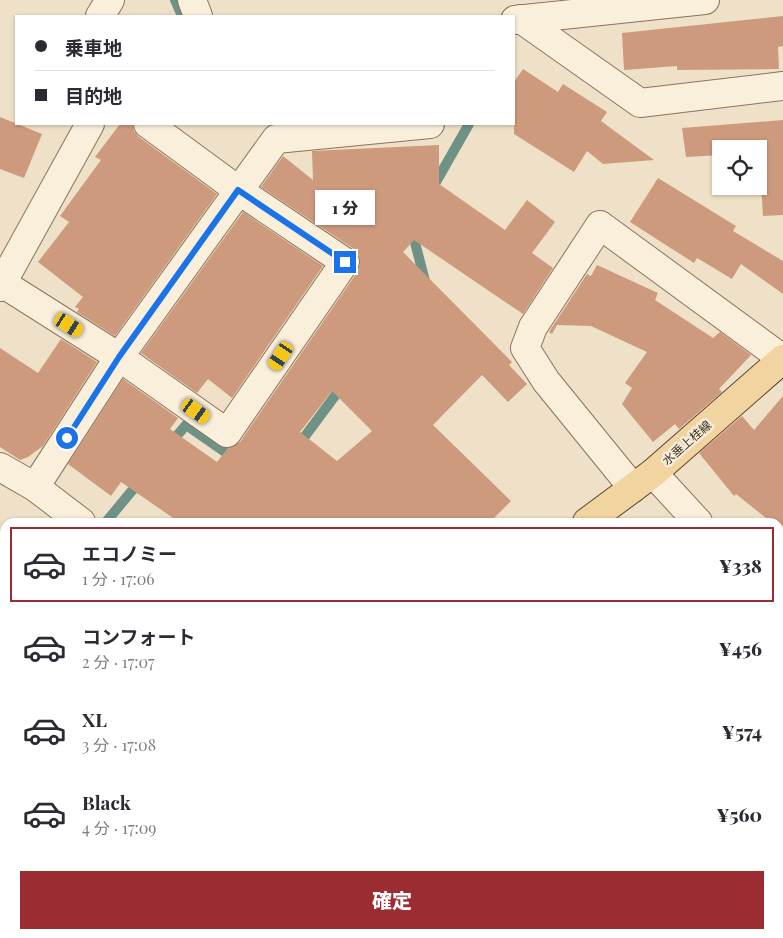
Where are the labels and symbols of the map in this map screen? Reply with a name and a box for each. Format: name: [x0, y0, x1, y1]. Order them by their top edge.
callout: 1 分: [315, 190, 375, 224]
route end: [334, 251, 356, 273]
car: [52, 311, 85, 339]
car: [266, 339, 295, 373]
car: [179, 396, 212, 426]
street label: 水垂上桂線: [658, 417, 714, 468]
route start: [56, 427, 78, 449]

